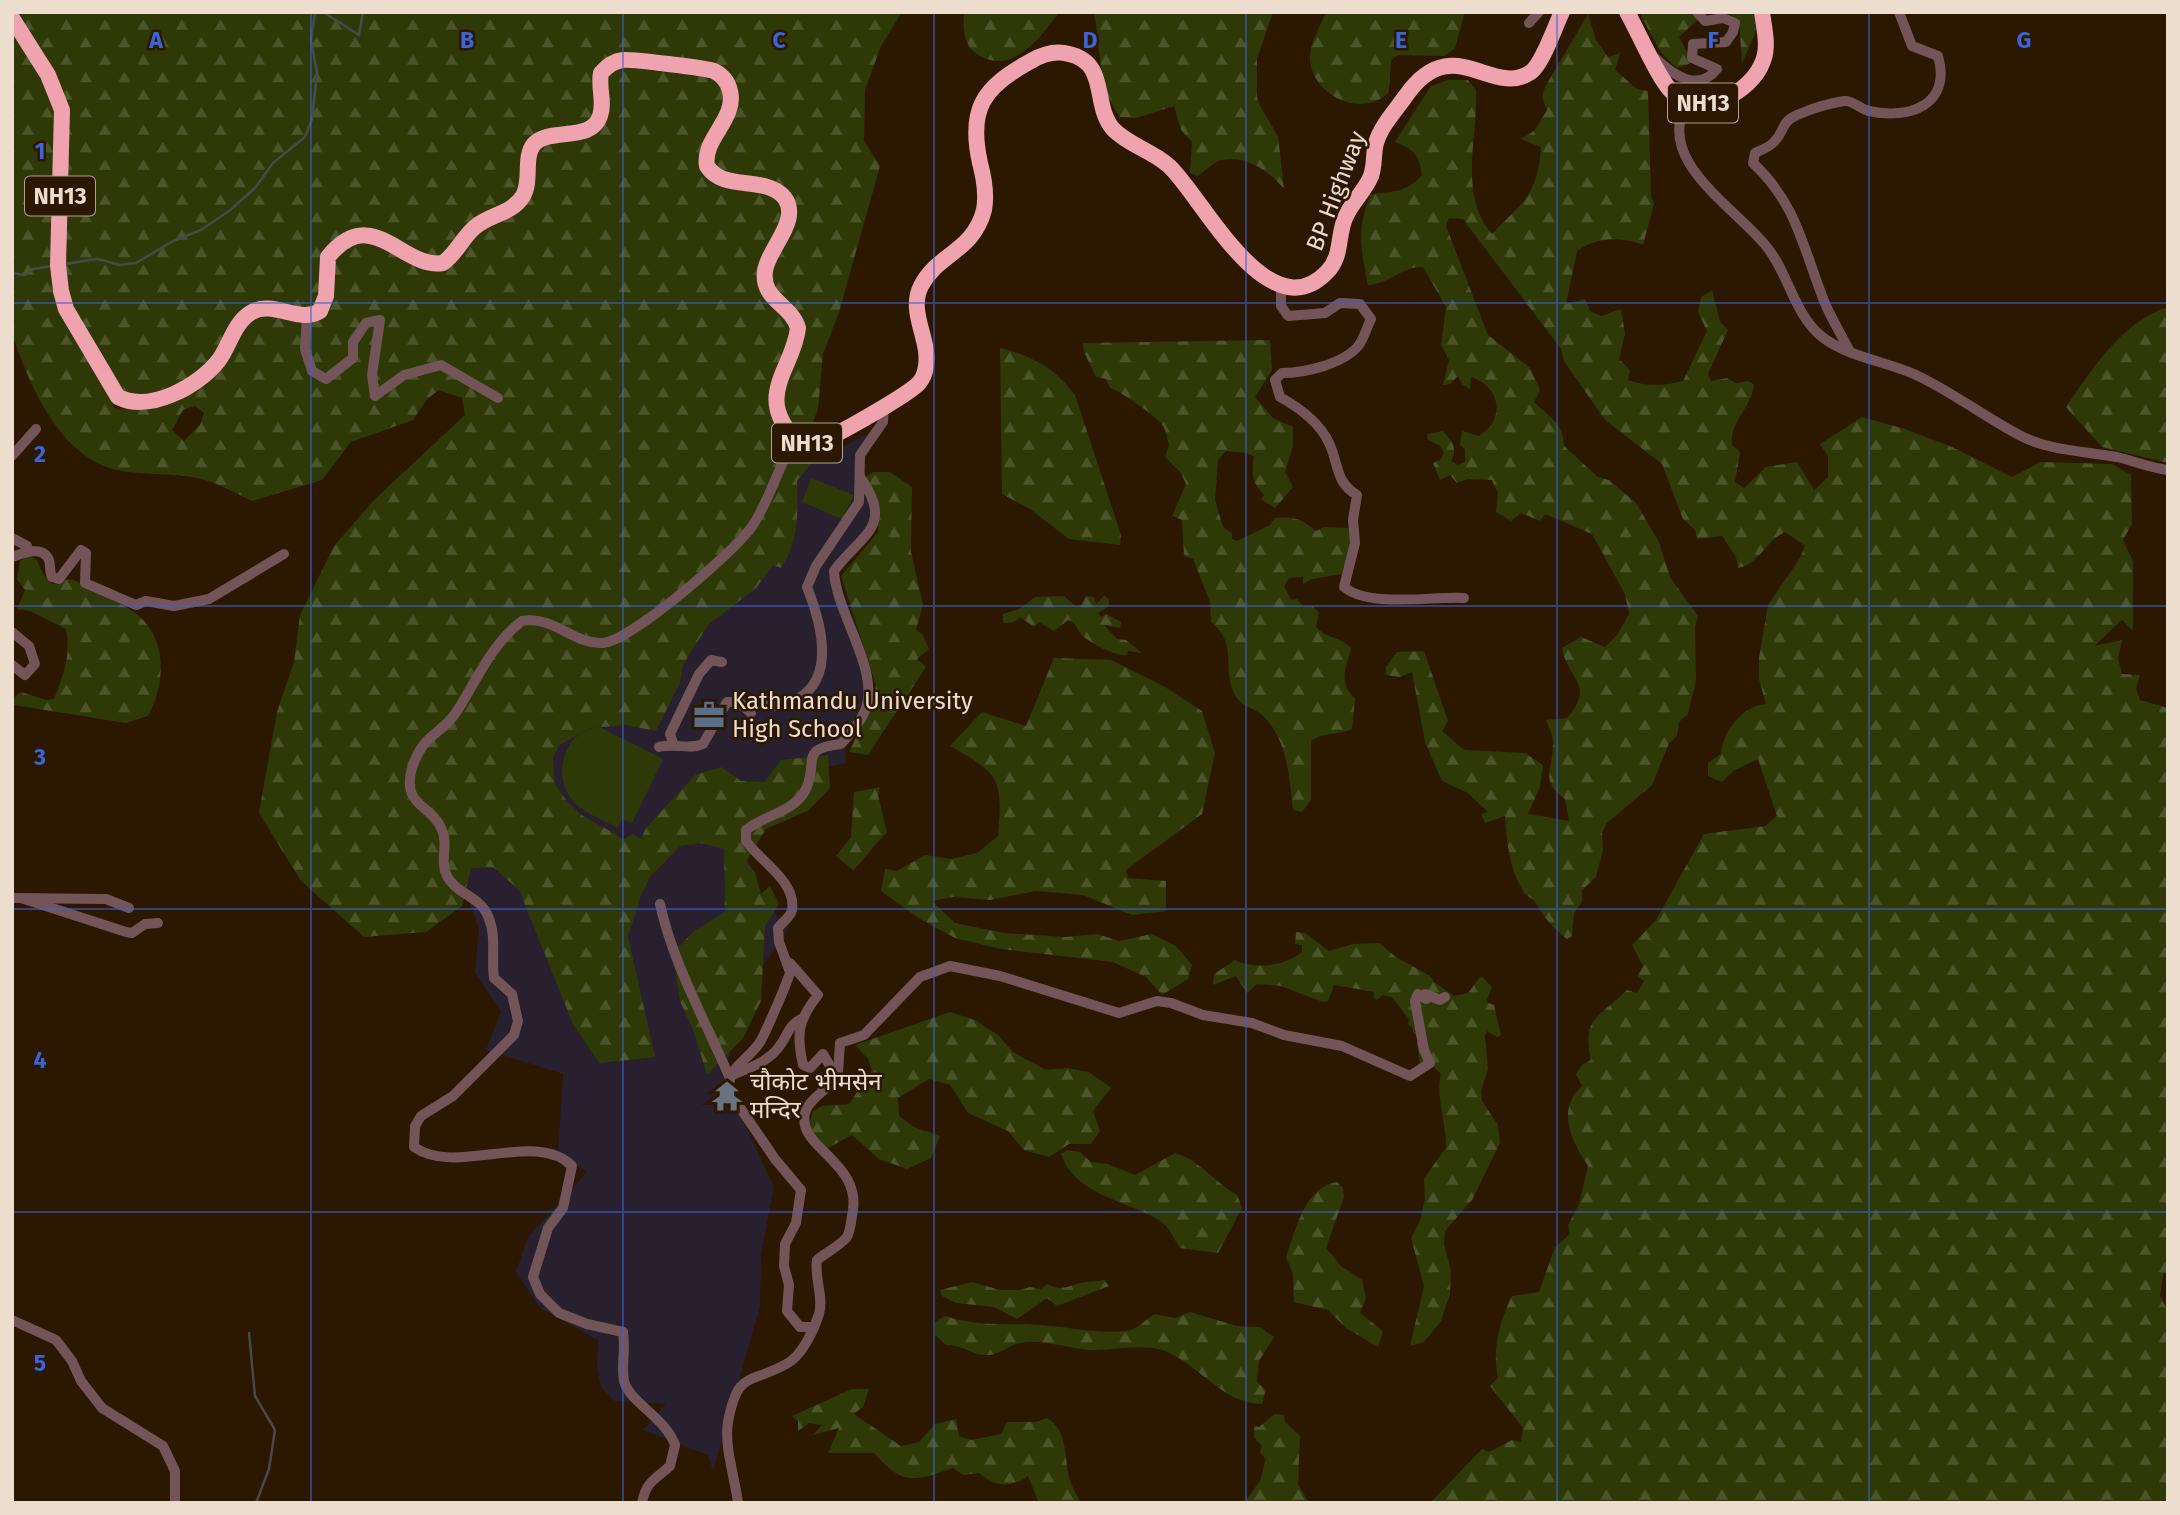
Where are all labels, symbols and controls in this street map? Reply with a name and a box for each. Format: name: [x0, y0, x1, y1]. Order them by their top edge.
text: A: [148, 26, 163, 54]
text: B: [460, 26, 474, 54]
text: C: [772, 26, 786, 54]
text: D: [1083, 26, 1098, 54]
text: E: [1395, 26, 1407, 54]
text: F: [1707, 26, 1719, 54]
text: G: [2017, 26, 2031, 54]
road number: NH13: [1668, 83, 1738, 122]
street label: BP Highway: [1300, 127, 1372, 255]
text: 1: [35, 137, 45, 165]
road number: NH13: [25, 176, 95, 216]
road number: NH13: [772, 424, 842, 462]
text: 2: [34, 440, 46, 468]
place label: Kathmandu University High School: [732, 687, 973, 743]
office icon: Kathmandu University High School: [692, 698, 726, 732]
text: 3: [33, 743, 46, 771]
text: 4: [34, 1046, 47, 1074]
place label: चौकोट भीमसेन मन्दिर: [750, 1068, 882, 1124]
temple icon: चौकोट भीमसेन मन्दिर: [710, 1079, 744, 1113]
text: 5: [34, 1349, 46, 1377]

